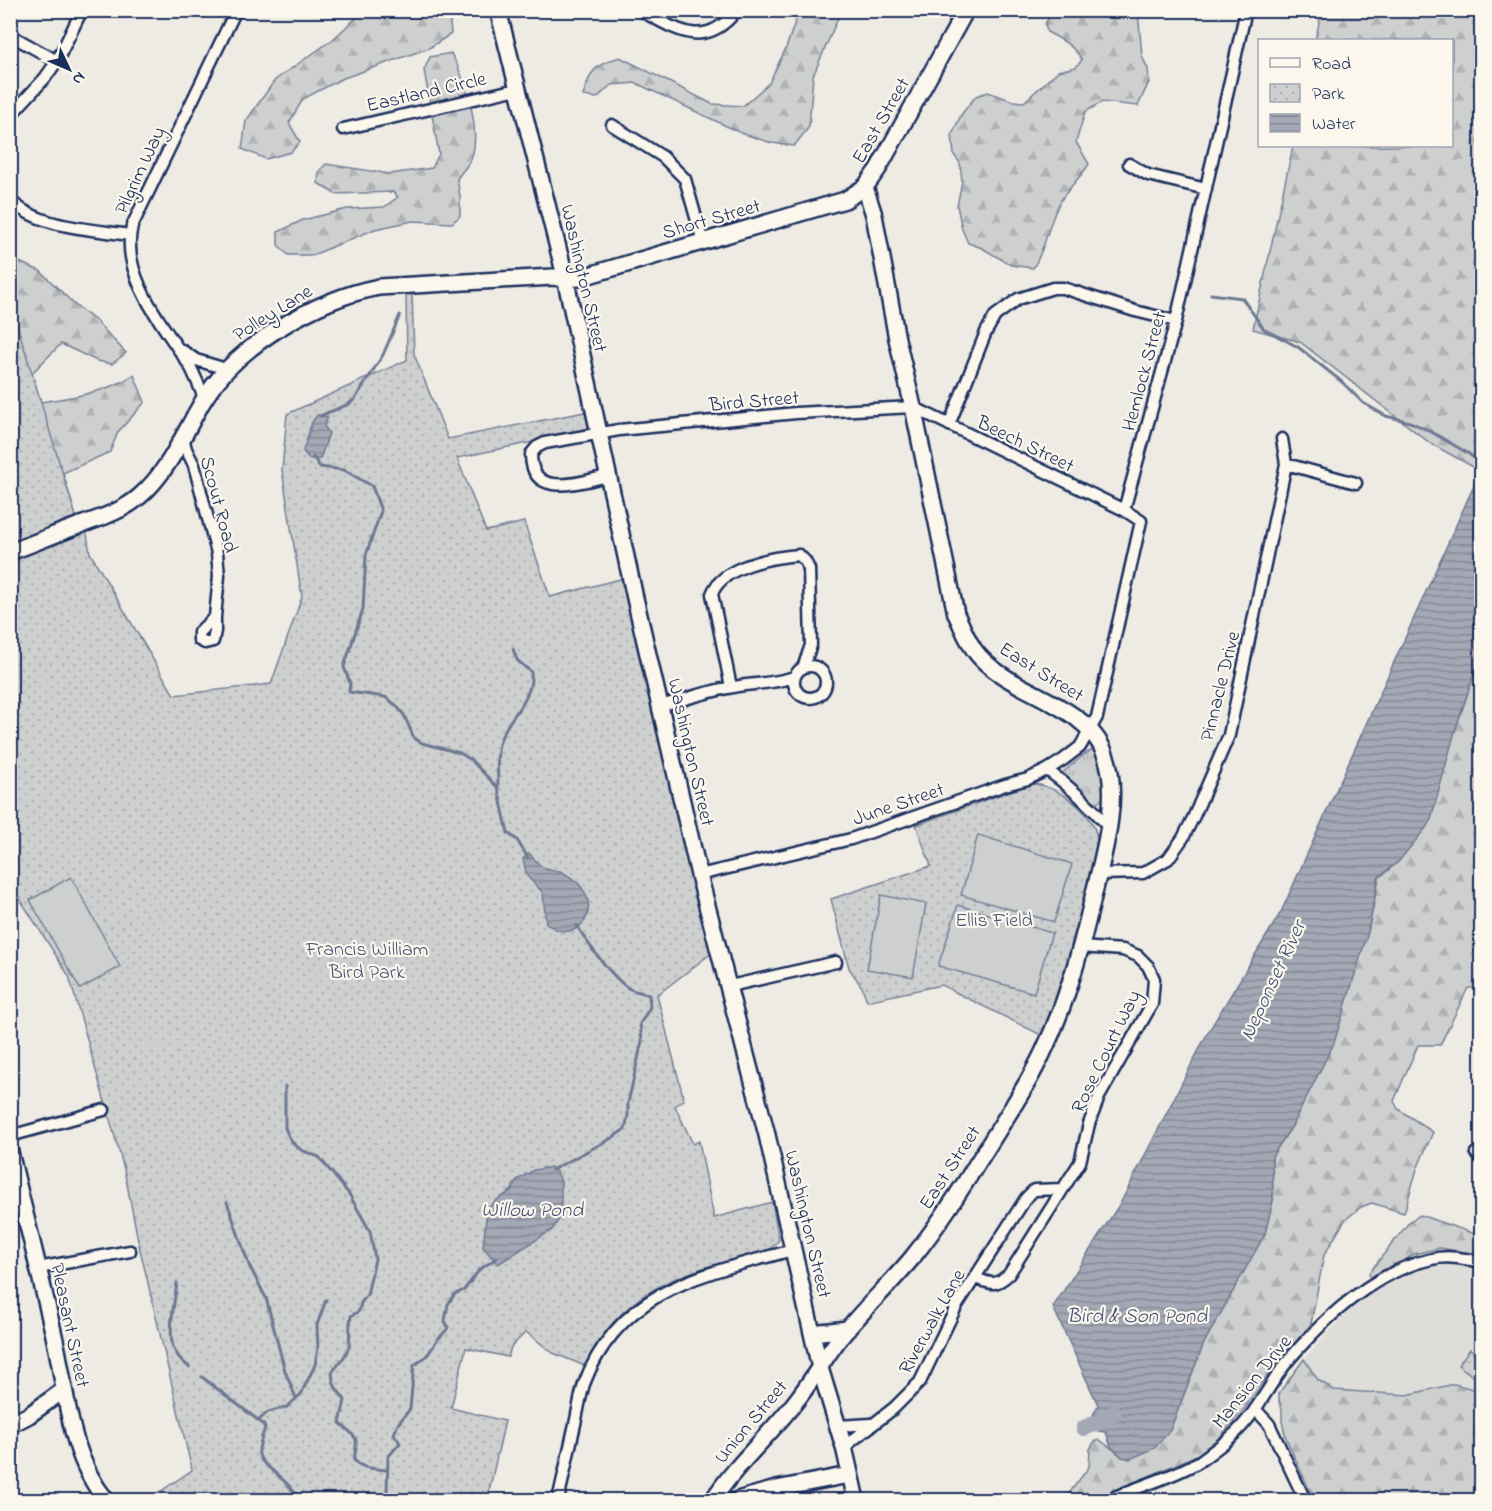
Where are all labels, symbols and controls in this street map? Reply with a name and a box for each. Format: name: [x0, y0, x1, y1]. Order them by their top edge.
north arrow: [39, 39, 99, 99]
legend: [1258, 39, 1453, 147]
text: Road: [1312, 52, 1351, 78]
text: N: [66, 66, 91, 90]
street label: Eastland Circle: [364, 66, 489, 121]
street label: East Street: [846, 73, 919, 170]
text: Park: [1312, 82, 1345, 108]
text: Water: [1312, 112, 1356, 138]
street label: Pilgrim Way: [108, 122, 175, 220]
street label: Short Street: [659, 192, 765, 248]
street label: Washington Street: [550, 202, 614, 356]
street label: Polley Lane: [228, 278, 319, 350]
street label: Hemlock Street: [1116, 308, 1175, 435]
street label: Bird Street: [707, 384, 801, 421]
street label: Beech Street: [970, 409, 1079, 481]
street label: Scout Road: [191, 453, 244, 556]
street label: Pinnacle Drive: [1194, 629, 1249, 745]
street label: East Street: [993, 636, 1089, 711]
street label: Washington Street: [657, 676, 721, 830]
street label: June Street: [849, 776, 949, 835]
park label: Ellis Field: [955, 907, 1033, 936]
water label: Neponset River: [1233, 914, 1316, 1046]
park label: Francis William Bird Park: [305, 936, 428, 988]
street label: Rose Court Way: [1065, 986, 1150, 1119]
street label: East Street: [913, 1120, 989, 1216]
street label: Washington Street: [774, 1148, 838, 1302]
water label: Willow Pond: [481, 1196, 584, 1226]
street label: Pleasant Street: [41, 1261, 96, 1391]
street label: Riverwalk Lane: [892, 1264, 974, 1380]
water label: Bird & Son Pond: [1067, 1302, 1208, 1332]
street label: Mansion Drive: [1206, 1329, 1300, 1436]
street label: Union Street: [708, 1374, 796, 1471]

